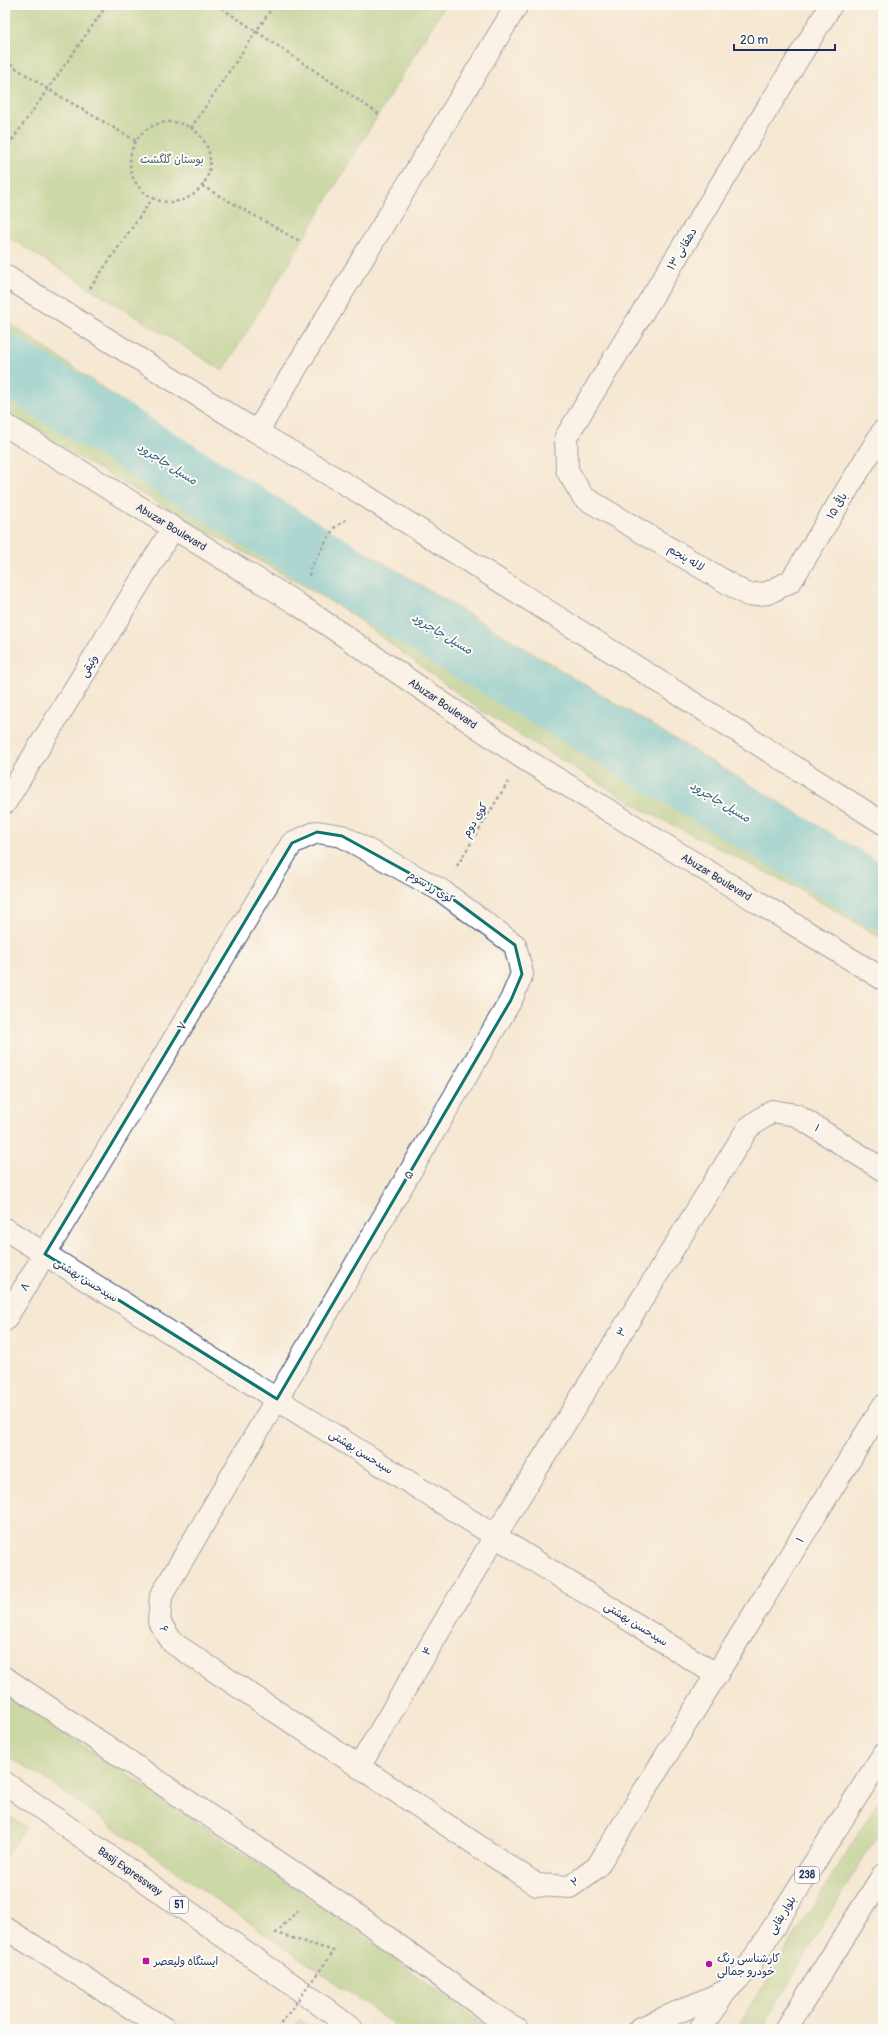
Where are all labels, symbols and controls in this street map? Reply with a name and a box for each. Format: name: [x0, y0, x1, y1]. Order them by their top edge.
scale bar: [734, 26, 835, 52]
text: 20 m: [740, 33, 769, 48]
park label: بوستان گلگشت: [140, 153, 204, 167]
street label: دهقانی ۱۳: [664, 226, 701, 273]
water label: مسیل جاجرود: [134, 440, 200, 488]
street label: باقی ۱۵: [823, 490, 851, 522]
street label: Abuzar Boulevard: [134, 500, 209, 553]
street label: لاله پنجم: [664, 542, 706, 576]
water label: مسیل جاجرود: [409, 610, 475, 658]
street label: وثیقی: [77, 652, 102, 680]
street label: Abuzar Boulevard: [406, 675, 480, 731]
water label: مسیل جاجرود: [687, 778, 753, 826]
street label: کوی دوم: [460, 800, 492, 841]
street label: Abuzar Boulevard: [679, 850, 754, 903]
street label: کوی رز سوم: [404, 868, 457, 908]
street label: ۷: [174, 1019, 190, 1033]
street label: ۱: [812, 1121, 822, 1135]
street label: ۵: [401, 1168, 417, 1182]
street label: سیدحسن بهشتی: [51, 1255, 120, 1306]
street label: ۸: [17, 1280, 33, 1294]
street label: ۳: [614, 1325, 630, 1339]
street label: سیدحسن بهشتی: [326, 1427, 395, 1478]
street label: ۱: [793, 1535, 807, 1545]
street label: سیدحسن بهشتی: [601, 1599, 670, 1650]
street label: ۶: [157, 1623, 171, 1636]
street label: ۴: [419, 1644, 435, 1658]
street label: Basij Expressway: [96, 1844, 165, 1898]
road number: 238: [795, 1867, 819, 1883]
street label: ۲: [568, 1875, 582, 1889]
street label: بلوار بقایی: [765, 1893, 800, 1937]
road number: 51: [170, 1897, 188, 1913]
place label: کارشناسی رنگ خودرو جمالی: [717, 1952, 780, 1979]
place label: ایستگاه ولیعصر: [153, 1955, 218, 1968]
marker: ایستگاه ولیعصر: [141, 1956, 151, 1966]
marker: کارشناسی رنگ خودرو جمالی: [704, 1959, 714, 1969]

